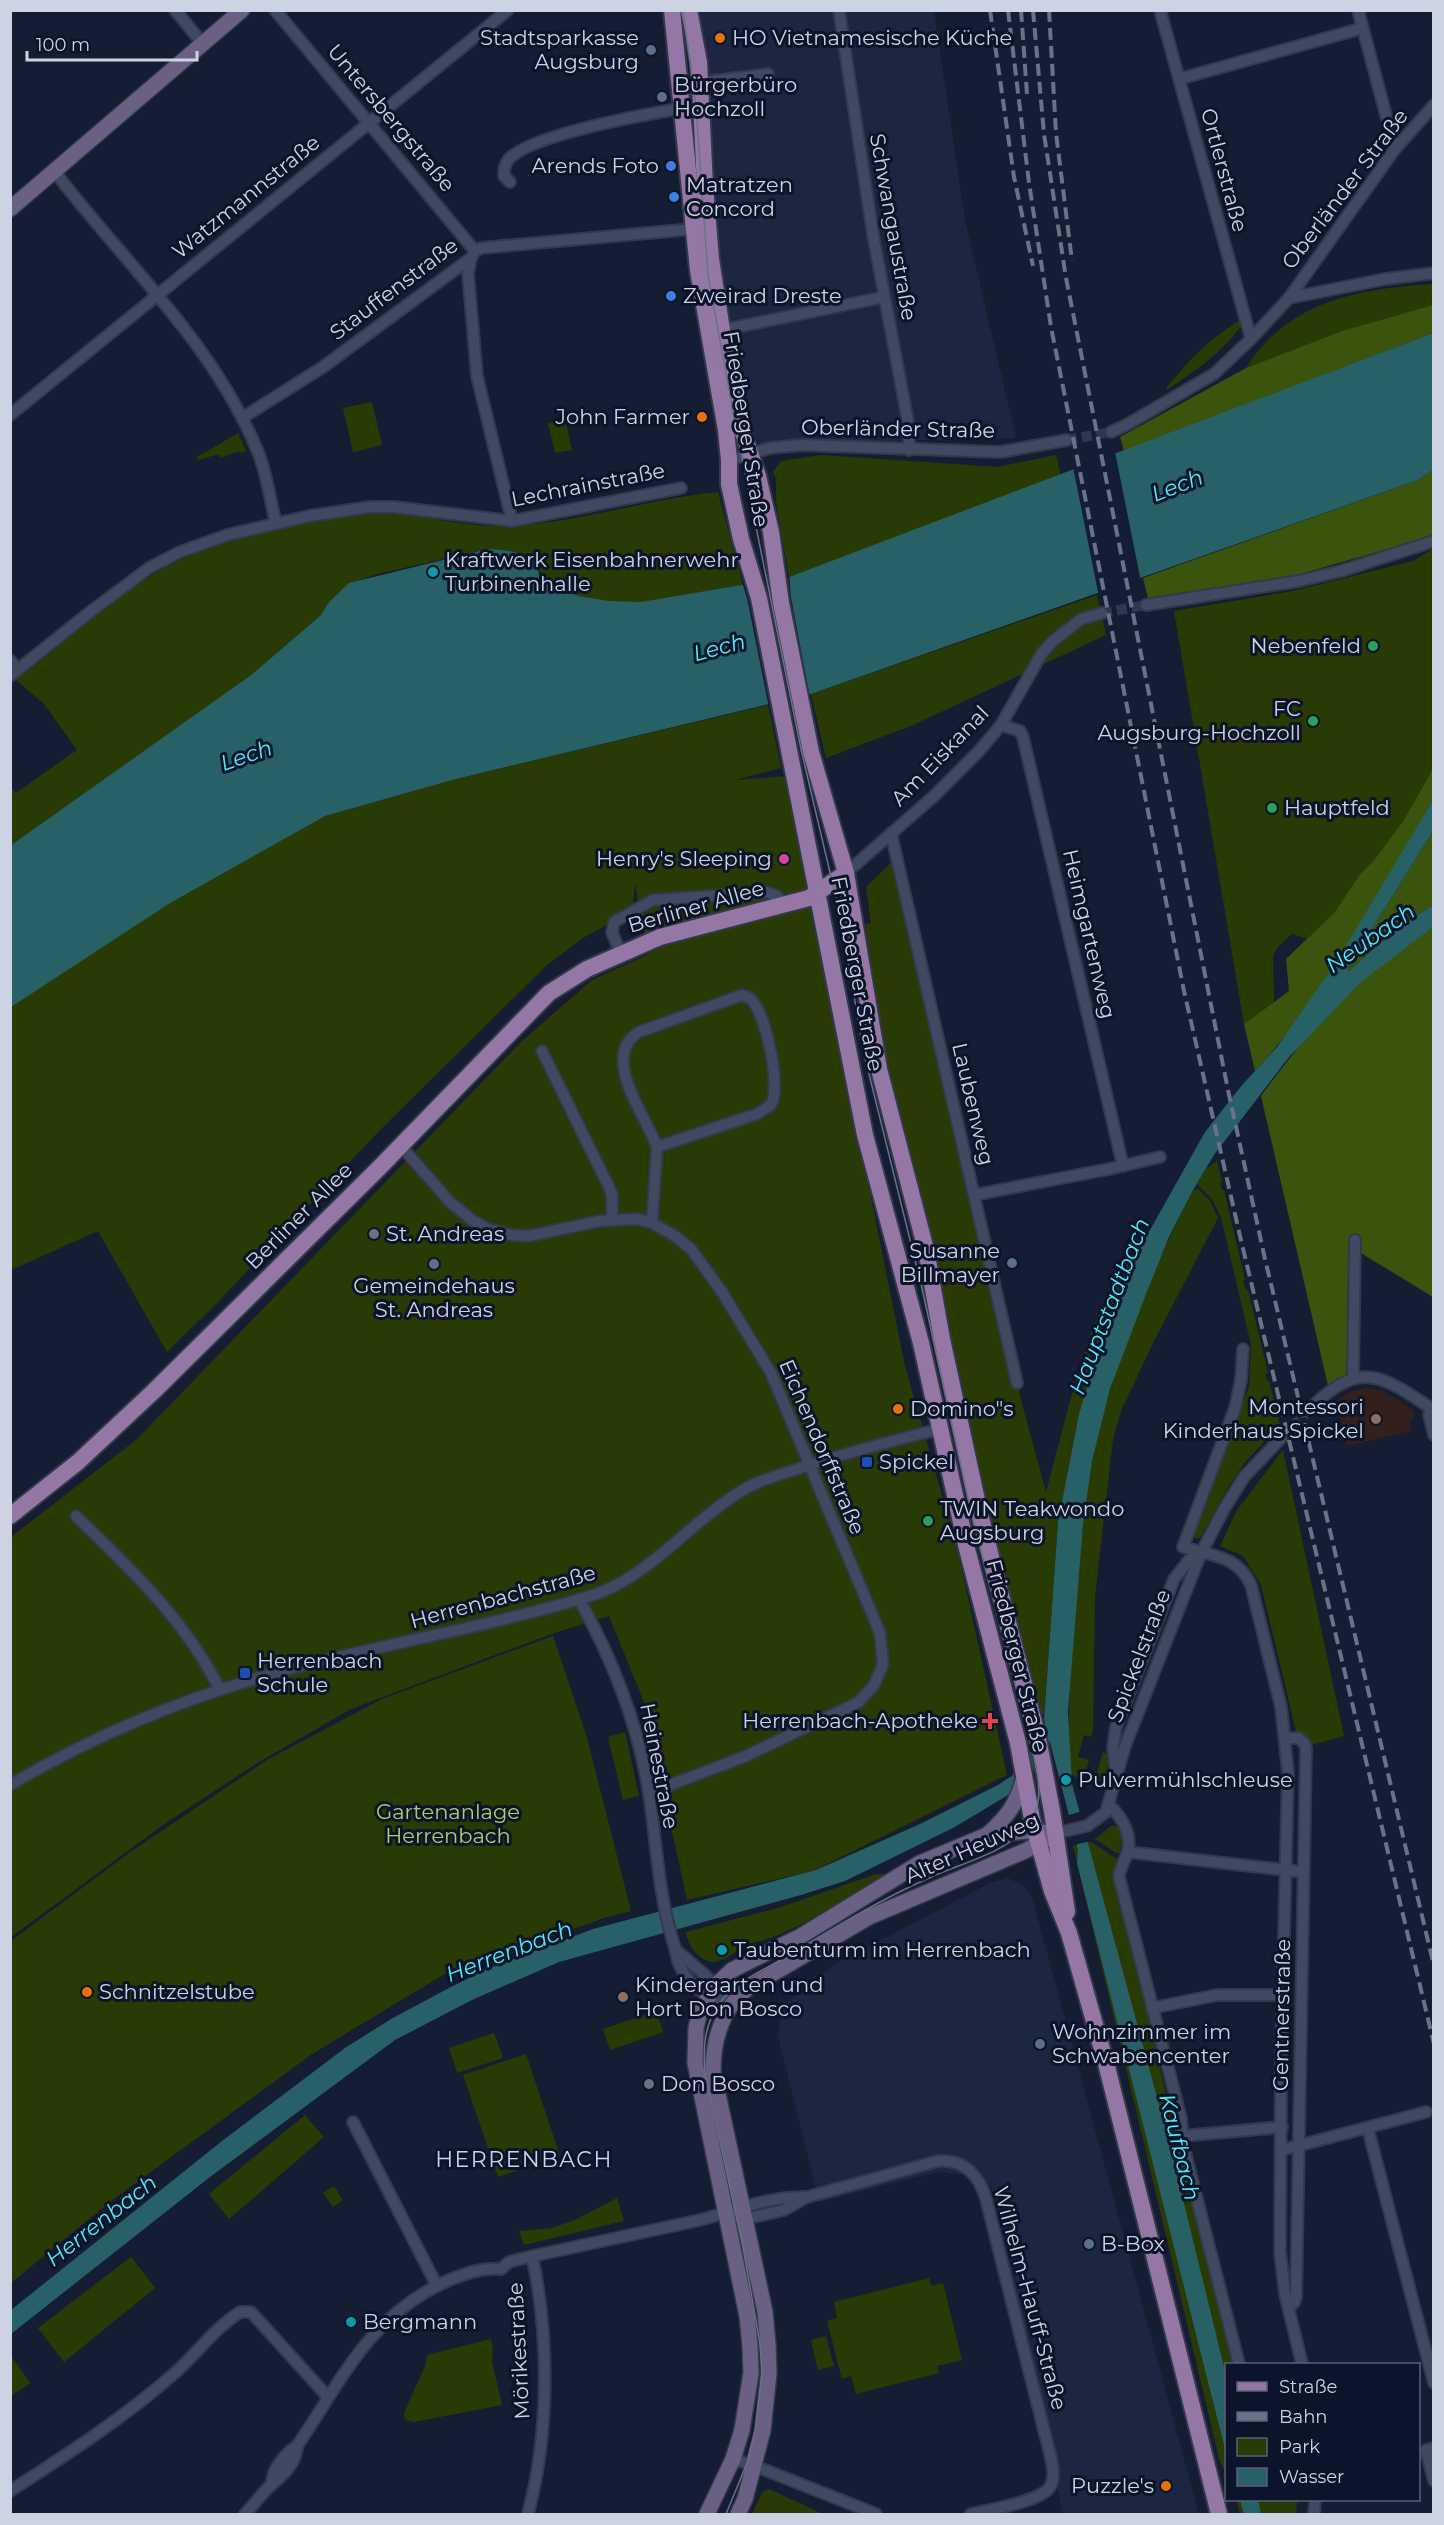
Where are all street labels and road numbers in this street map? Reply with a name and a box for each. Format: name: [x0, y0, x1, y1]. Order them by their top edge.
street label: Untersbergstraße: [322, 39, 460, 197]
street label: Oberländer Straße: [1276, 104, 1413, 274]
street label: Ortlerstraße: [1196, 105, 1253, 234]
street label: Watzmannstraße: [167, 130, 324, 264]
street label: Schwangaustraße: [865, 131, 922, 322]
street label: Stauffenstraße: [325, 232, 463, 345]
street label: Friedberger Straße: [719, 329, 774, 529]
street label: Oberländer Straße: [801, 414, 995, 443]
street label: Lechrainstraße: [509, 457, 667, 512]
street label: Am Eiskanal: [886, 700, 994, 811]
street label: Heimgartenweg: [1058, 847, 1121, 1021]
street label: Friedberger Straße: [826, 874, 889, 1074]
street label: Berliner Allee: [625, 875, 767, 938]
street label: Laubenweg: [947, 1040, 1000, 1168]
street label: Berliner Allee: [240, 1157, 357, 1274]
street label: Eichendorffstraße: [774, 1355, 871, 1538]
street label: Friedberger Straße: [981, 1557, 1054, 1755]
street label: Herrenbachstraße: [407, 1560, 598, 1633]
street label: Spickelstraße: [1102, 1586, 1175, 1726]
street label: Heinestraße: [635, 1701, 684, 1831]
street label: Alter Heuweg: [901, 1807, 1043, 1888]
street label: Gentnerstraße: [1268, 1939, 1295, 2091]
street label: Wilhelm-Hauff-Straße: [989, 2183, 1072, 2412]
street label: Mörikestraße: [502, 2282, 535, 2420]

